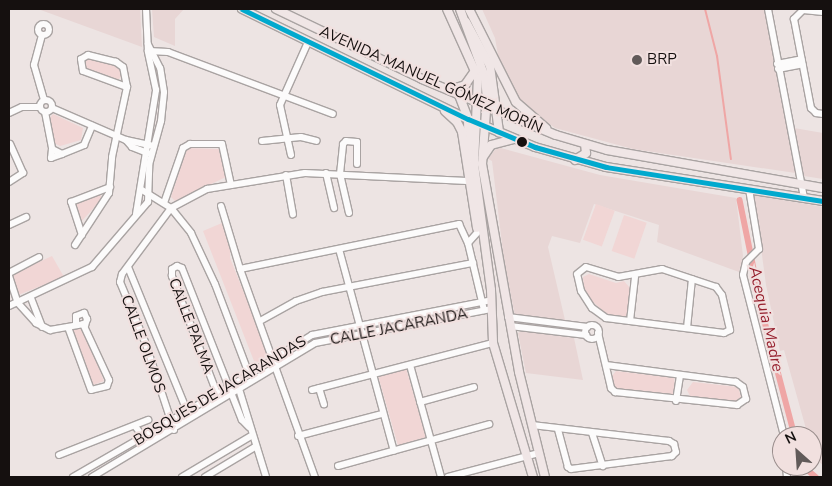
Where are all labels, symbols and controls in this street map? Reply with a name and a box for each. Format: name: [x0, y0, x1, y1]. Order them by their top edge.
street label: AVENIDA MANUEL GÓMEZ MORÍN: [317, 22, 545, 138]
place label: BRP: [647, 51, 677, 69]
marker: BRP: [631, 54, 643, 66]
unlabelled marker: [517, 137, 527, 147]
water label: Acequia Madre: [745, 264, 787, 374]
street label: CALLE PALMA: [165, 276, 217, 376]
street label: CALLE OLMOS: [117, 293, 169, 395]
street label: CALLE JACARANDA: [329, 305, 469, 349]
street label: BOSQUES DE JACARANDAS: [131, 332, 309, 450]
north arrow: [772, 426, 822, 476]
text: N: [782, 427, 800, 449]

